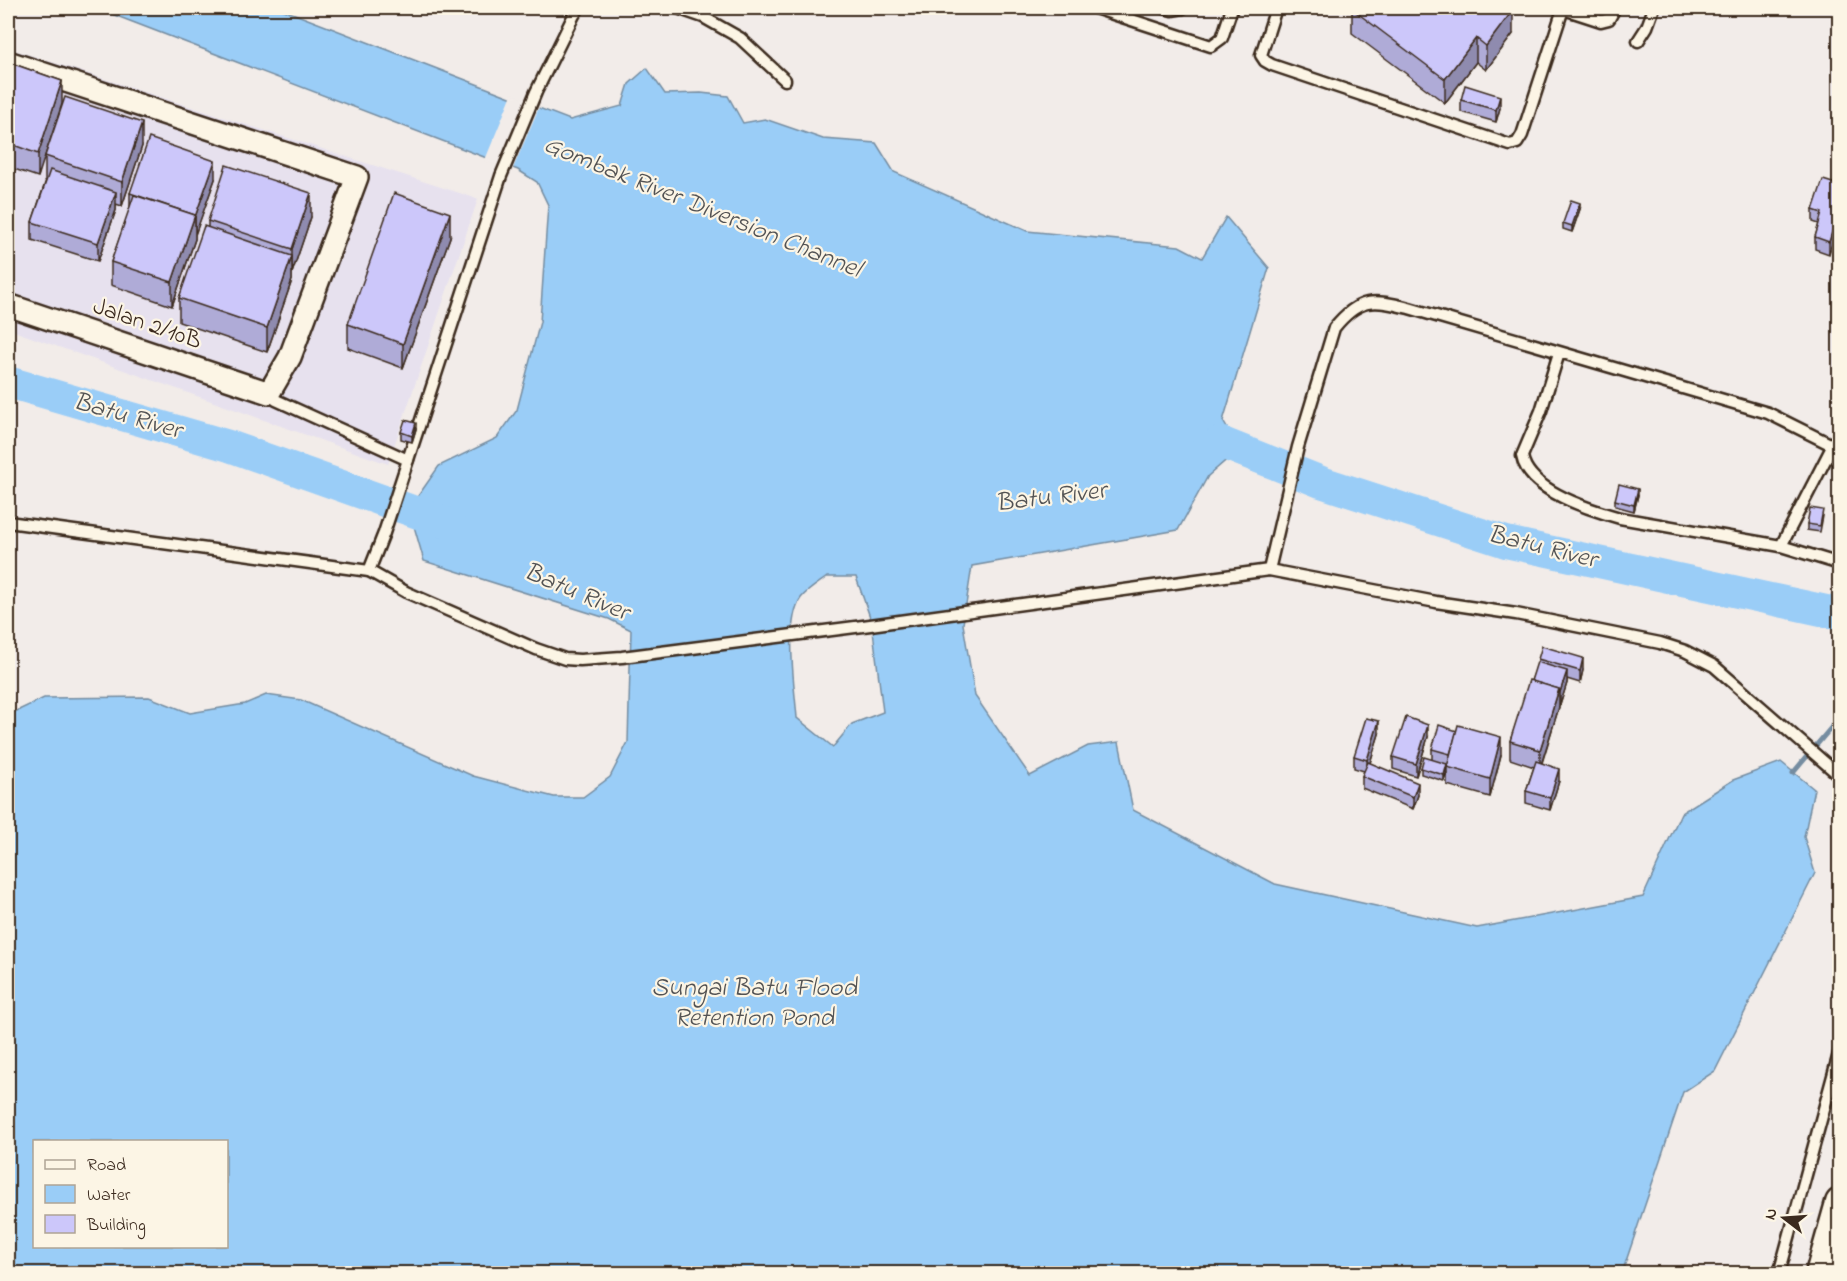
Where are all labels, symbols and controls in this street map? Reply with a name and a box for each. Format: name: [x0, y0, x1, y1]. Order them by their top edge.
water label: Gombak River Diversion Channel: [538, 127, 869, 290]
street label: Jalan 2/10B: [88, 290, 206, 360]
water label: Batu River: [68, 383, 188, 451]
water label: Batu River: [994, 472, 1111, 524]
water label: Batu River: [1483, 516, 1603, 581]
water label: Batu River: [517, 554, 637, 633]
water label: Sungai Batu Flood Retention Pond: [651, 970, 858, 1038]
legend: [33, 1140, 228, 1248]
text: Road: [87, 1153, 126, 1179]
text: Water: [87, 1183, 131, 1209]
north arrow: [1754, 1188, 1814, 1248]
text: N: [1759, 1205, 1785, 1223]
text: Building: [86, 1213, 146, 1240]

